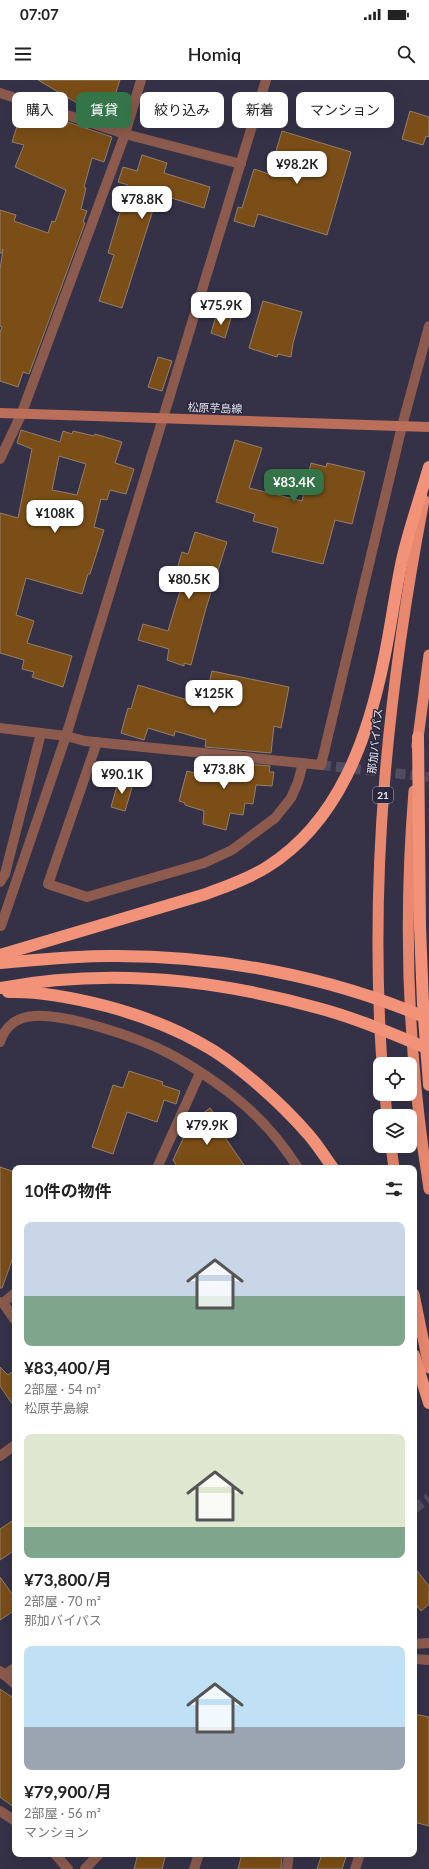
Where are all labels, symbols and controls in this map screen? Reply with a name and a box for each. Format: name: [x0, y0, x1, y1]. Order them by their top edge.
text: 07:07: [20, 5, 59, 23]
icon: menu: [12, 43, 34, 65]
text: Homiq: [188, 43, 241, 65]
icon: search: [395, 43, 417, 65]
chip: 購入: [12, 92, 68, 128]
chip: 賃貸: [76, 92, 132, 128]
chip: 絞り込み: [140, 92, 224, 128]
chip: 新着: [232, 92, 288, 128]
chip: マンション: [296, 92, 394, 128]
pin: ¥98.2K: [264, 151, 330, 185]
text: ¥98.2K: [276, 156, 318, 172]
pin: ¥78.8K: [109, 186, 175, 220]
text: ¥78.8K: [121, 191, 163, 207]
pin: ¥75.9K: [188, 292, 254, 326]
text: ¥75.9K: [200, 297, 242, 313]
street label: 松原芋島線: [187, 400, 243, 415]
pin: ¥83.4K: [261, 469, 327, 503]
text: ¥83.4K: [273, 474, 315, 490]
pin: ¥108K: [27, 500, 83, 534]
text: ¥108K: [35, 505, 75, 521]
pin: ¥80.5K: [156, 566, 222, 600]
text: ¥80.5K: [168, 571, 210, 587]
pin: ¥125K: [186, 680, 242, 714]
text: ¥125K: [194, 685, 234, 701]
street label: 那加バイパス: [365, 708, 384, 774]
pin: ¥73.8K: [191, 756, 257, 790]
pin: ¥90.1K: [89, 761, 155, 795]
text: ¥73.8K: [203, 761, 245, 777]
text: ¥90.1K: [101, 766, 143, 782]
road number: 21: [373, 787, 393, 803]
map controls: [373, 1057, 417, 1153]
button: locate: [373, 1057, 417, 1101]
button: layers: [373, 1109, 417, 1153]
pin: ¥79.9K: [174, 1112, 240, 1146]
text: ¥79.9K: [186, 1117, 228, 1133]
icon: filters: [383, 1178, 405, 1200]
text: 10件の物件: [24, 1180, 112, 1201]
icon: home: [179, 1248, 251, 1320]
text: ¥83,400/月: [24, 1357, 112, 1378]
text: 2部屋 · 54 m²: [24, 1381, 101, 1397]
text: 松原芋島線: [24, 1400, 89, 1416]
icon: home: [179, 1460, 251, 1532]
text: ¥73,800/月: [24, 1569, 112, 1590]
text: 2部屋 · 70 m²: [24, 1593, 101, 1609]
text: 那加バイパス: [24, 1612, 102, 1628]
icon: home: [179, 1672, 251, 1744]
text: ¥79,900/月: [24, 1781, 112, 1802]
text: 2部屋 · 56 m²: [24, 1805, 101, 1821]
text: マンション: [24, 1824, 89, 1840]

